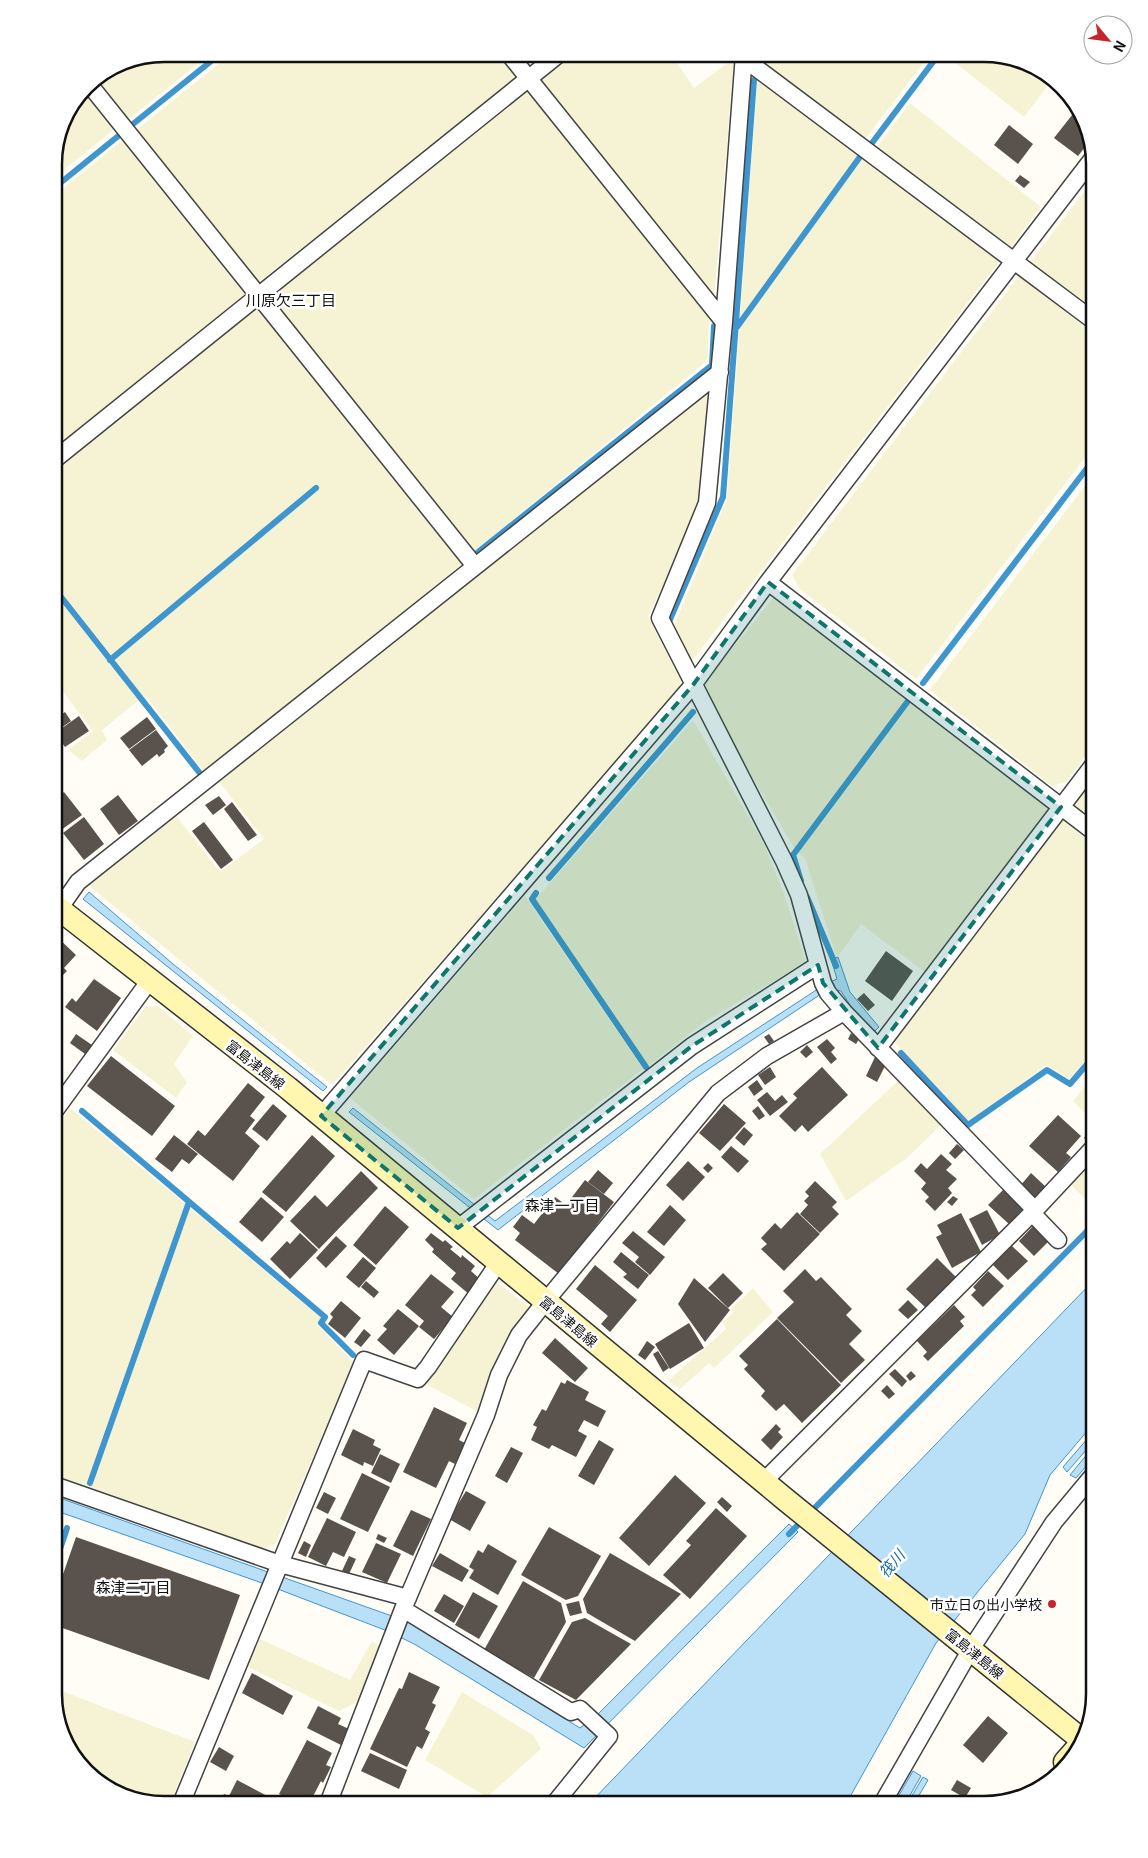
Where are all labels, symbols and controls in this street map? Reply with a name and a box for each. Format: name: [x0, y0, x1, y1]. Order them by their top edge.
north arrow: [1083, 15, 1133, 65]
text: N: [1109, 37, 1132, 56]
district label: 川原欠三丁目: [246, 289, 336, 310]
street label: 富島津島線: [222, 1035, 290, 1093]
district label: 森津一丁目: [524, 1194, 600, 1215]
street label: 富島津島線: [536, 1291, 602, 1351]
water label: 筏川: [873, 1543, 910, 1581]
district label: 森津二丁目: [95, 1576, 171, 1597]
place label: 市立日の出小学校: [930, 1594, 1042, 1614]
marker: 市立日の出小学校: [1046, 1598, 1058, 1610]
street label: 富島津島線: [942, 1623, 1008, 1683]

